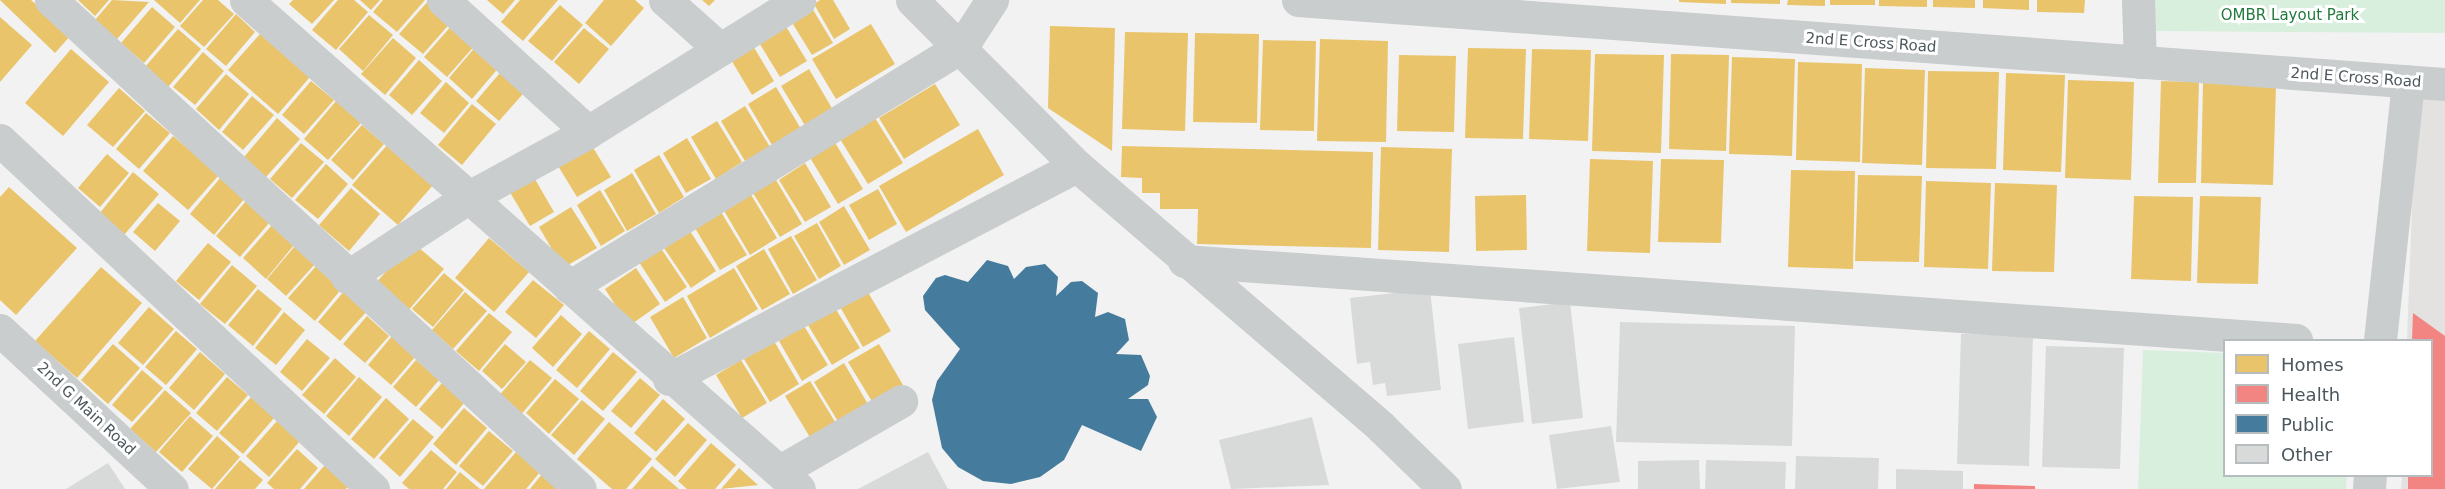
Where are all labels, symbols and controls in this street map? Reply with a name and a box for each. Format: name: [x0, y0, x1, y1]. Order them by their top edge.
park label: OMBR Layout Park: [2221, 7, 2359, 25]
street label: 2nd E Cross Road: [1805, 29, 1937, 57]
street label: 2nd E Cross Road: [2290, 64, 2422, 92]
legend: [2223, 339, 2433, 477]
text: Homes: [2281, 354, 2344, 375]
street label: 2nd G Main Road: [33, 359, 139, 459]
text: Health: [2281, 384, 2340, 405]
text: Public: [2281, 414, 2334, 435]
text: Other: [2281, 444, 2332, 465]

